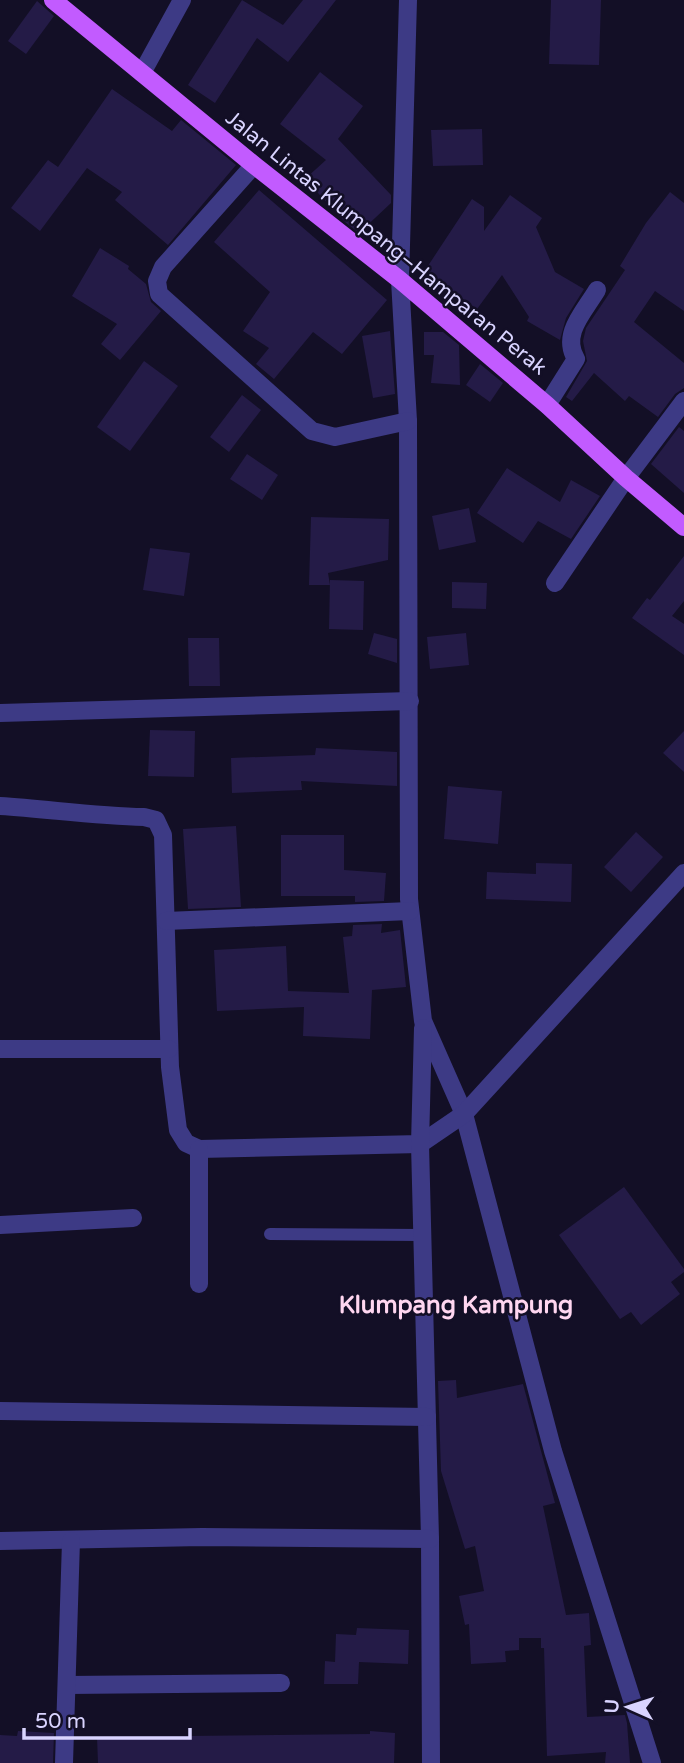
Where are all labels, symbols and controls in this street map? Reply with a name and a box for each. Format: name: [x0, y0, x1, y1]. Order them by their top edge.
street label: Jalan Lintas Klumpang–Hamparan Perak: [220, 106, 552, 380]
district label: Klumpang Kampung: [339, 1291, 573, 1320]
north arrow: [593, 1672, 663, 1742]
scale bar: [24, 1696, 191, 1740]
text: U: [601, 1698, 623, 1714]
text: 50 m: [35, 1709, 86, 1734]

